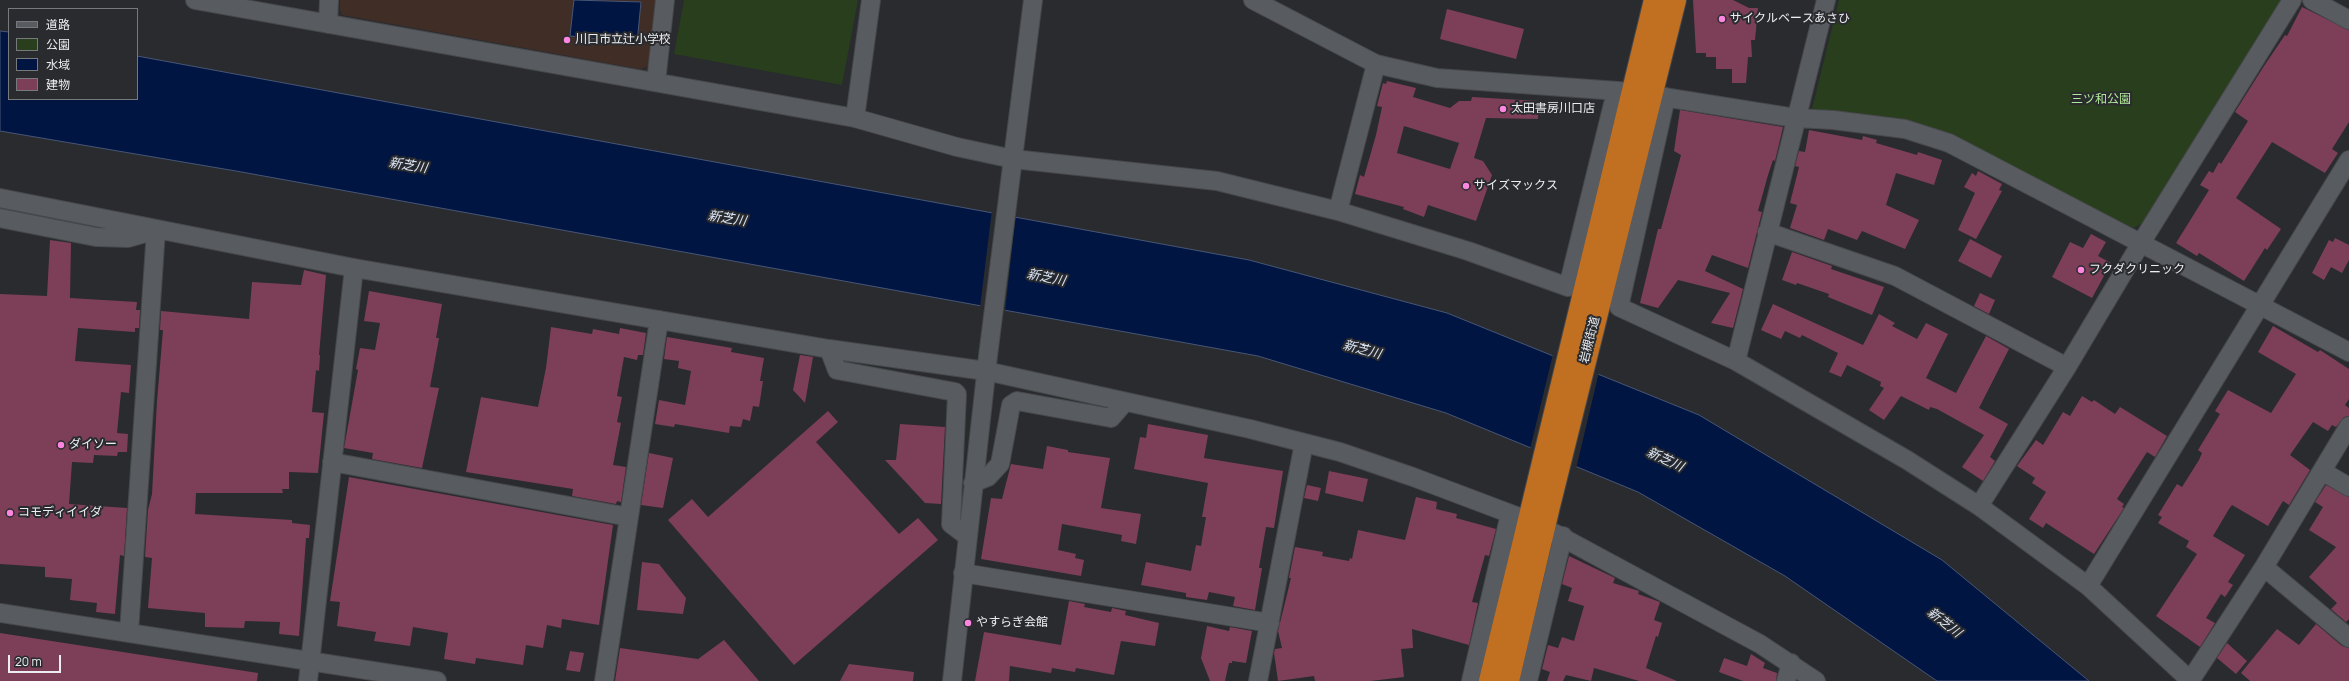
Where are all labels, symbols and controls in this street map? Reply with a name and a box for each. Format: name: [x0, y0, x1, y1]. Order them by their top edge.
legend: [8, 8, 138, 100]
place label: サイクルベースあさひ: [1730, 12, 1850, 26]
marker: サイクルベースあさひ: [1717, 14, 1727, 24]
text: 道路: [46, 16, 70, 33]
place label: 川口市立辻小学校: [575, 33, 671, 47]
marker: 川口市立辻小学校: [562, 35, 572, 45]
text: 公園: [46, 36, 70, 53]
text: 水域: [46, 56, 70, 73]
text: 建物: [46, 76, 70, 93]
park label: 三ツ和公園: [2071, 93, 2131, 107]
place label: 太田書房川口店: [1511, 102, 1595, 116]
marker: 太田書房川口店: [1498, 104, 1508, 114]
water label: 新芝川: [388, 155, 428, 177]
place label: サイズマックス: [1474, 179, 1558, 193]
marker: サイズマックス: [1461, 181, 1471, 191]
water label: 新芝川: [707, 208, 747, 230]
place label: フクダクリニック: [2089, 263, 2185, 277]
marker: フクダクリニック: [2076, 265, 2086, 275]
water label: 新芝川: [1025, 267, 1067, 289]
street label: 岩槻街道: [1577, 315, 1603, 365]
water label: 新芝川: [1341, 337, 1383, 363]
place label: ダイソー: [69, 438, 117, 452]
marker: ダイソー: [56, 440, 66, 450]
water label: 新芝川: [1644, 445, 1686, 475]
place label: コモディイイダ: [18, 506, 102, 520]
marker: コモディイイダ: [5, 508, 15, 518]
water label: 新芝川: [1924, 605, 1964, 641]
place label: やすらぎ会館: [976, 616, 1048, 630]
marker: やすらぎ会館: [963, 618, 973, 628]
scale bar: [10, 647, 63, 673]
text: 20 m: [15, 653, 42, 670]

